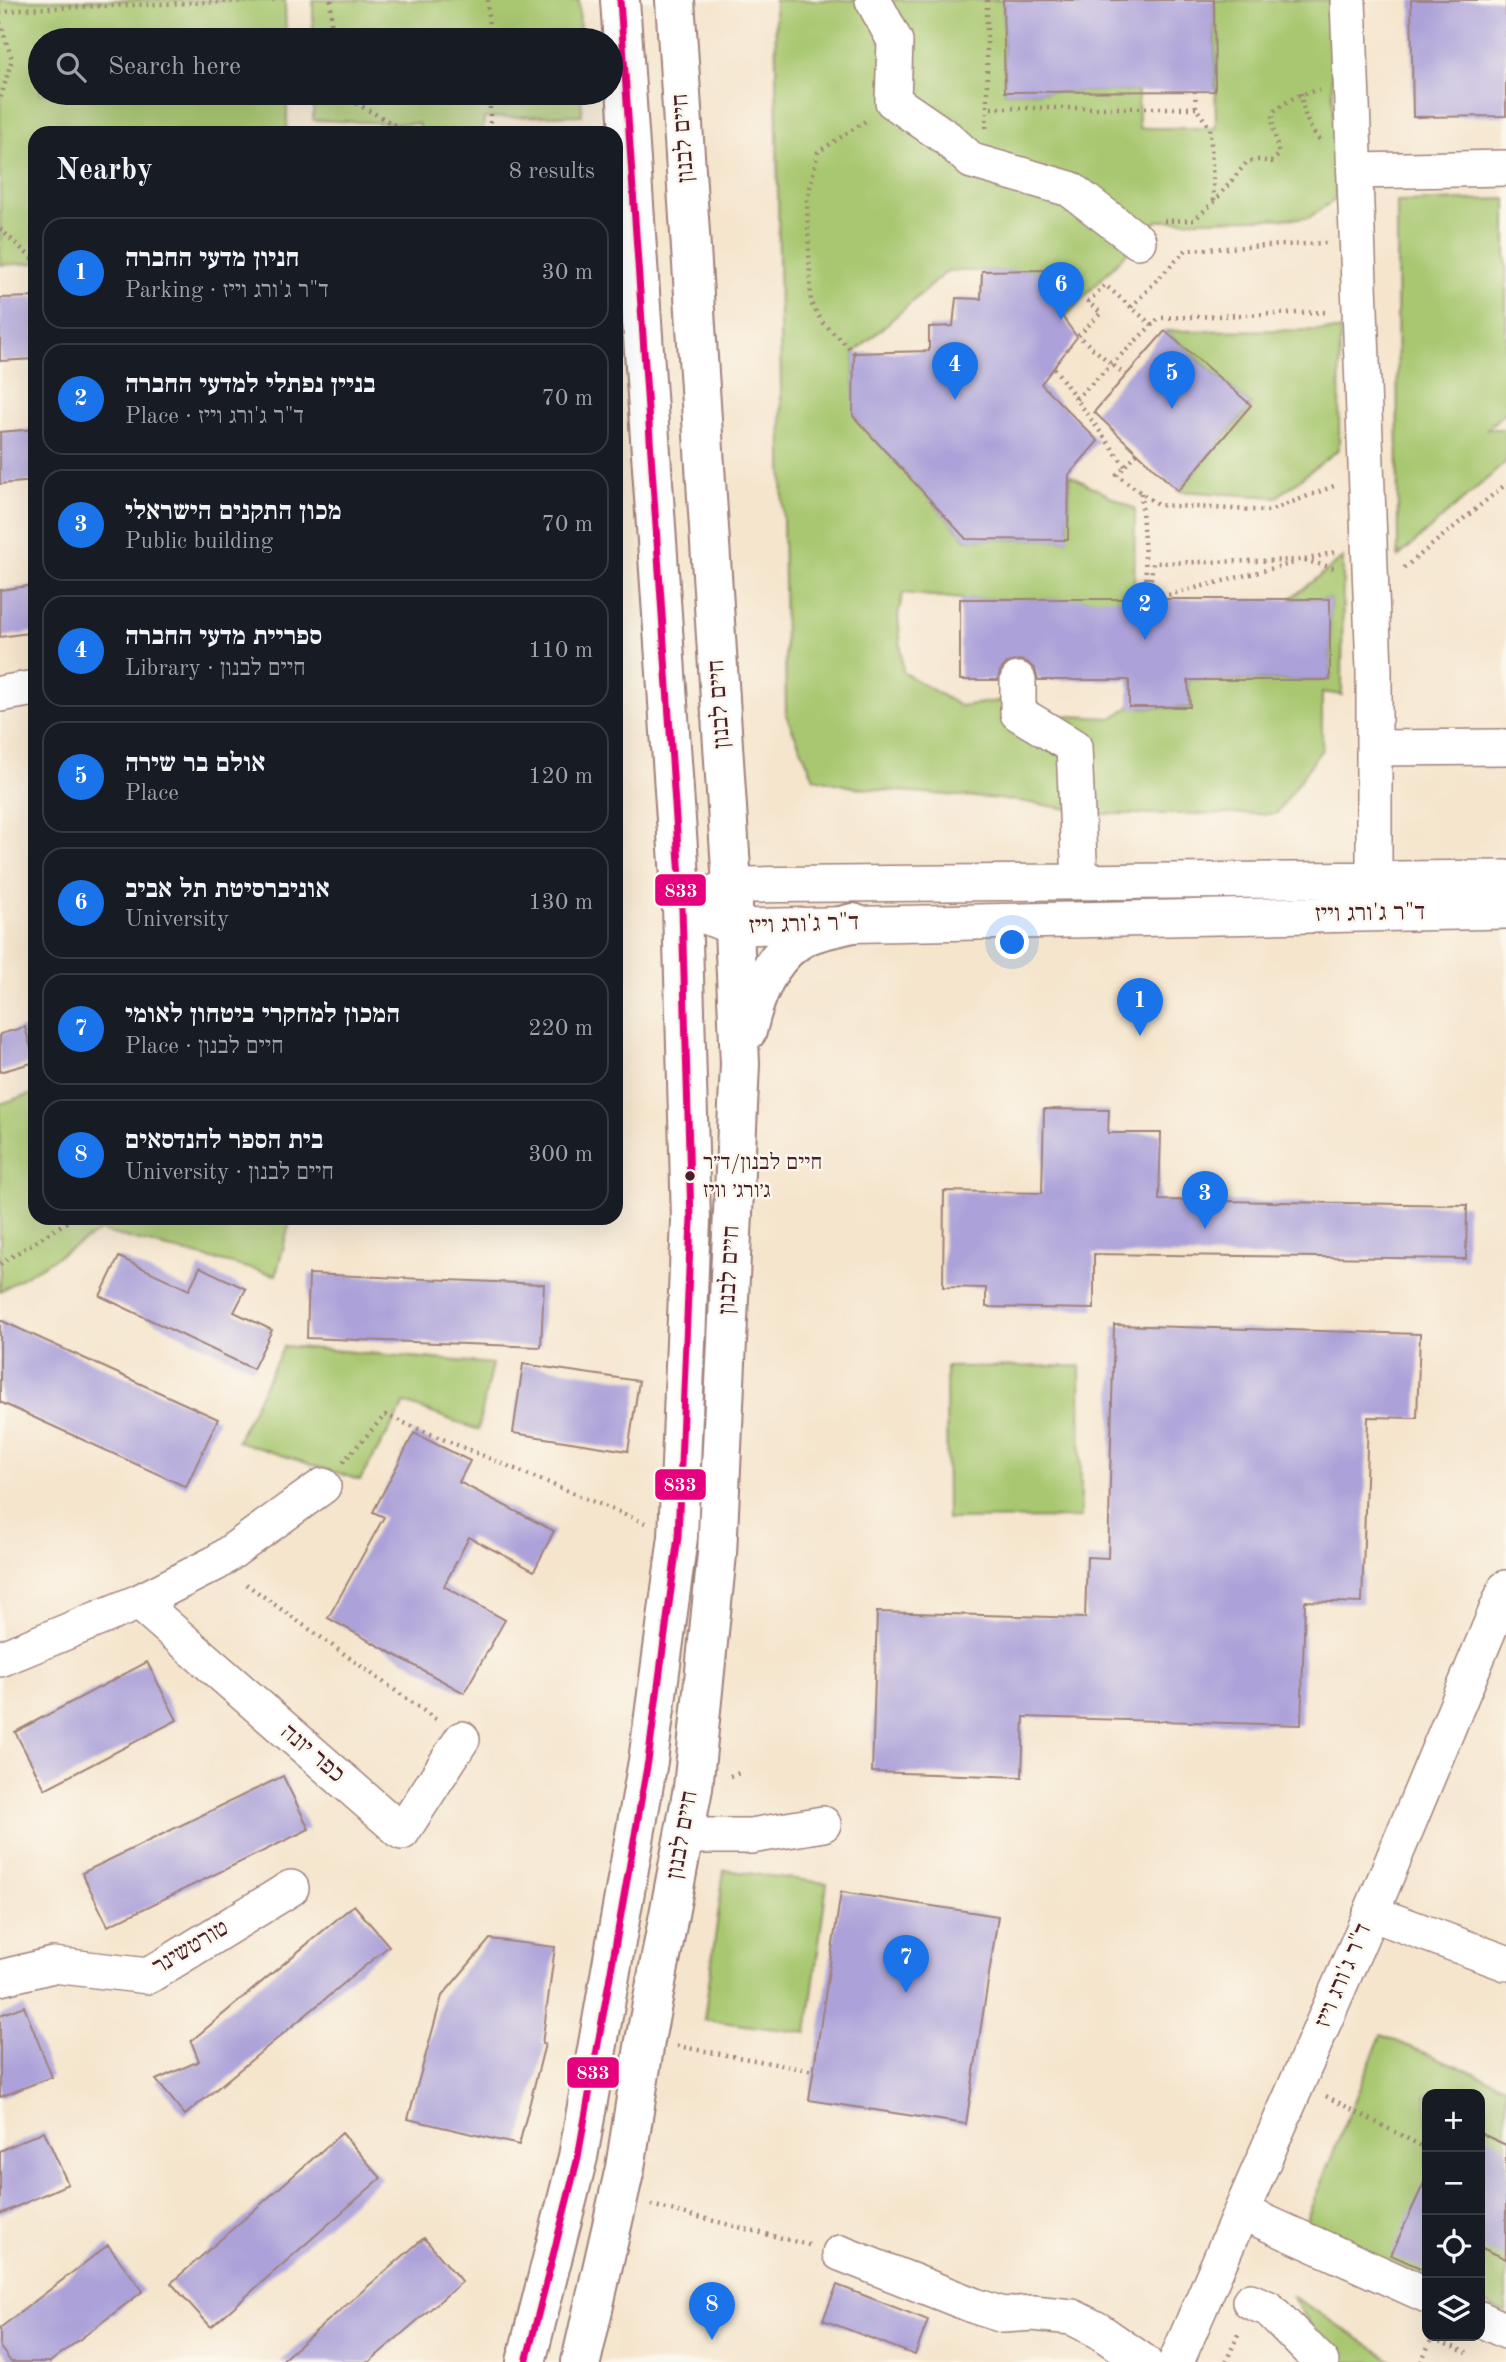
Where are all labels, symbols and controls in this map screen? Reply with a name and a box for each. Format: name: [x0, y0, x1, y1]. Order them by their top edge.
search box: [28, 28, 623, 105]
icon: search: [52, 48, 90, 86]
text: Search here: [108, 54, 241, 80]
street label: חיים לבנון: [667, 93, 699, 183]
text: Nearby: [56, 156, 153, 186]
text: 8 results: [509, 160, 595, 183]
text: חניון מדעי החברה: [125, 246, 299, 272]
text: 1: [74, 261, 88, 284]
text: 30 m: [542, 261, 593, 284]
pin: 6: [1038, 262, 1084, 320]
text: Parking · ד"ר ג'ורג וייז: [125, 279, 329, 302]
pin: 4: [932, 342, 978, 400]
pin: 5: [1149, 351, 1195, 409]
text: בניין נפתלי למדעי החברה: [125, 372, 376, 398]
text: 2: [74, 387, 88, 410]
text: 70 m: [542, 387, 593, 410]
text: Place · ד"ר ג'ורג וייז: [125, 405, 304, 428]
text: מכון התקנים הישראלי: [125, 499, 342, 525]
text: 3: [74, 513, 88, 536]
text: 70 m: [542, 513, 593, 536]
text: Public building: [125, 530, 273, 553]
pin: 2: [1122, 582, 1168, 640]
text: ספריית מדעי החברה: [125, 624, 322, 650]
text: 4: [74, 639, 88, 662]
text: 110 m: [528, 639, 593, 662]
text: Library · חיים לבנון: [125, 657, 306, 680]
street label: חיים לבנון: [703, 659, 735, 749]
text: אולם בר שירה: [125, 751, 266, 777]
text: 5: [74, 765, 88, 788]
text: 120 m: [528, 765, 593, 788]
text: Place: [125, 782, 179, 805]
line badge: 833: [654, 873, 707, 907]
text: אוניברסיטת תל אביב: [125, 877, 330, 903]
text: 833: [664, 883, 698, 902]
text: 6: [74, 891, 88, 914]
text: 130 m: [528, 891, 593, 914]
street label: ד"ר ג'ורג וייז: [1315, 901, 1425, 927]
text: University: [125, 908, 229, 931]
street label: ד"ר ג'ורג וייז: [748, 911, 860, 939]
your location: [995, 925, 1029, 959]
pin: 1: [1117, 978, 1163, 1036]
text: המכון למחקרי ביטחון לאומי: [125, 1002, 400, 1028]
text: 7: [74, 1017, 88, 1040]
text: 220 m: [528, 1017, 593, 1040]
text: Place · חיים לבנון: [125, 1035, 284, 1058]
text: בית הספר להנדסאים: [125, 1128, 323, 1154]
text: 8: [74, 1143, 88, 1166]
text: 300 m: [528, 1143, 593, 1166]
place label: חיים לבנון/ד״ר ג׳ורג׳ וויז: [703, 1151, 822, 1202]
text: University · חיים לבנון: [125, 1161, 334, 1184]
marker: חיים לבנון/ד״ר ג׳ורג׳ וויז: [683, 1169, 697, 1183]
pin: 3: [1182, 1171, 1228, 1229]
street label: חיים לבנון: [714, 1225, 744, 1315]
line badge: 833: [654, 1468, 707, 1501]
text: 833: [663, 1477, 697, 1496]
street label: כפר יונה: [276, 1720, 348, 1788]
street label: חיים לבנון: [661, 1789, 703, 1881]
street label: טורטשינר: [149, 1916, 233, 1980]
street label: ד"ר ג'ורג וייז: [1311, 1920, 1377, 2032]
pin: 7: [883, 1935, 929, 1993]
line badge: 833: [566, 2056, 620, 2089]
text: 833: [576, 2065, 610, 2084]
map controls: [1422, 2089, 1485, 2341]
button: +: [1422, 2089, 1485, 2152]
button: −: [1422, 2152, 1485, 2215]
button: locate: [1422, 2215, 1485, 2278]
button: layers: [1422, 2278, 1485, 2341]
pin: 8: [689, 2282, 735, 2340]

